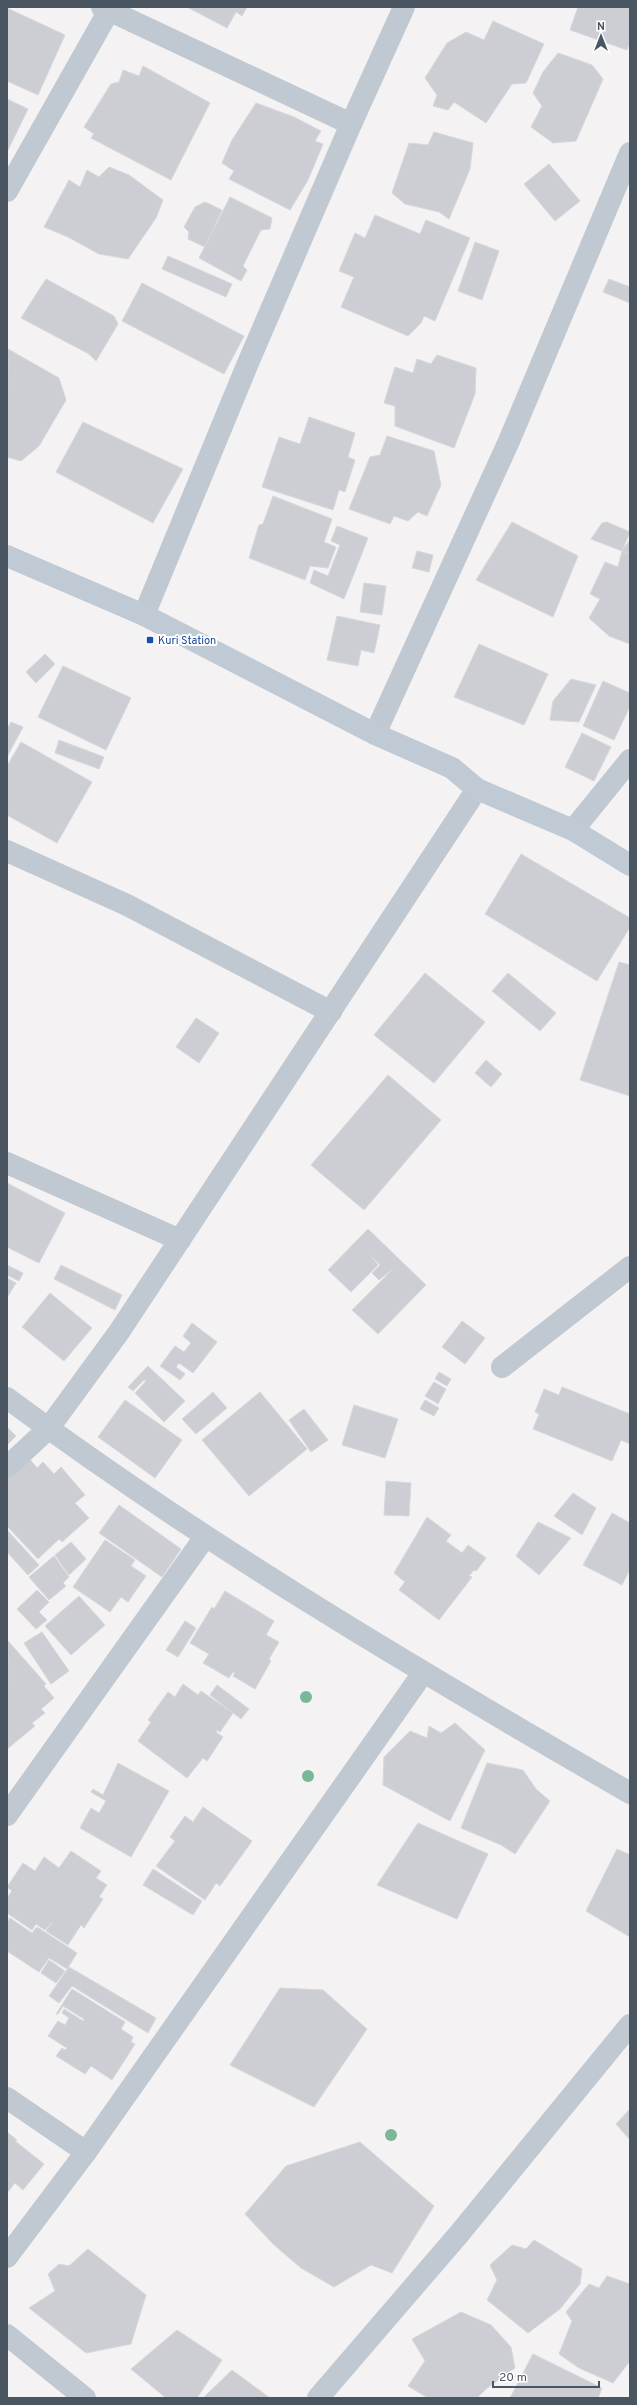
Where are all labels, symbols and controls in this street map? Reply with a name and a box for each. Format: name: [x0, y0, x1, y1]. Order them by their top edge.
north arrow: [581, 16, 621, 56]
text: N: [597, 20, 605, 34]
place label: Kuri Station: [158, 634, 216, 648]
marker: Kuri Station: [145, 635, 155, 645]
scale bar: [493, 2363, 599, 2389]
text: 20 m: [499, 2370, 527, 2386]

